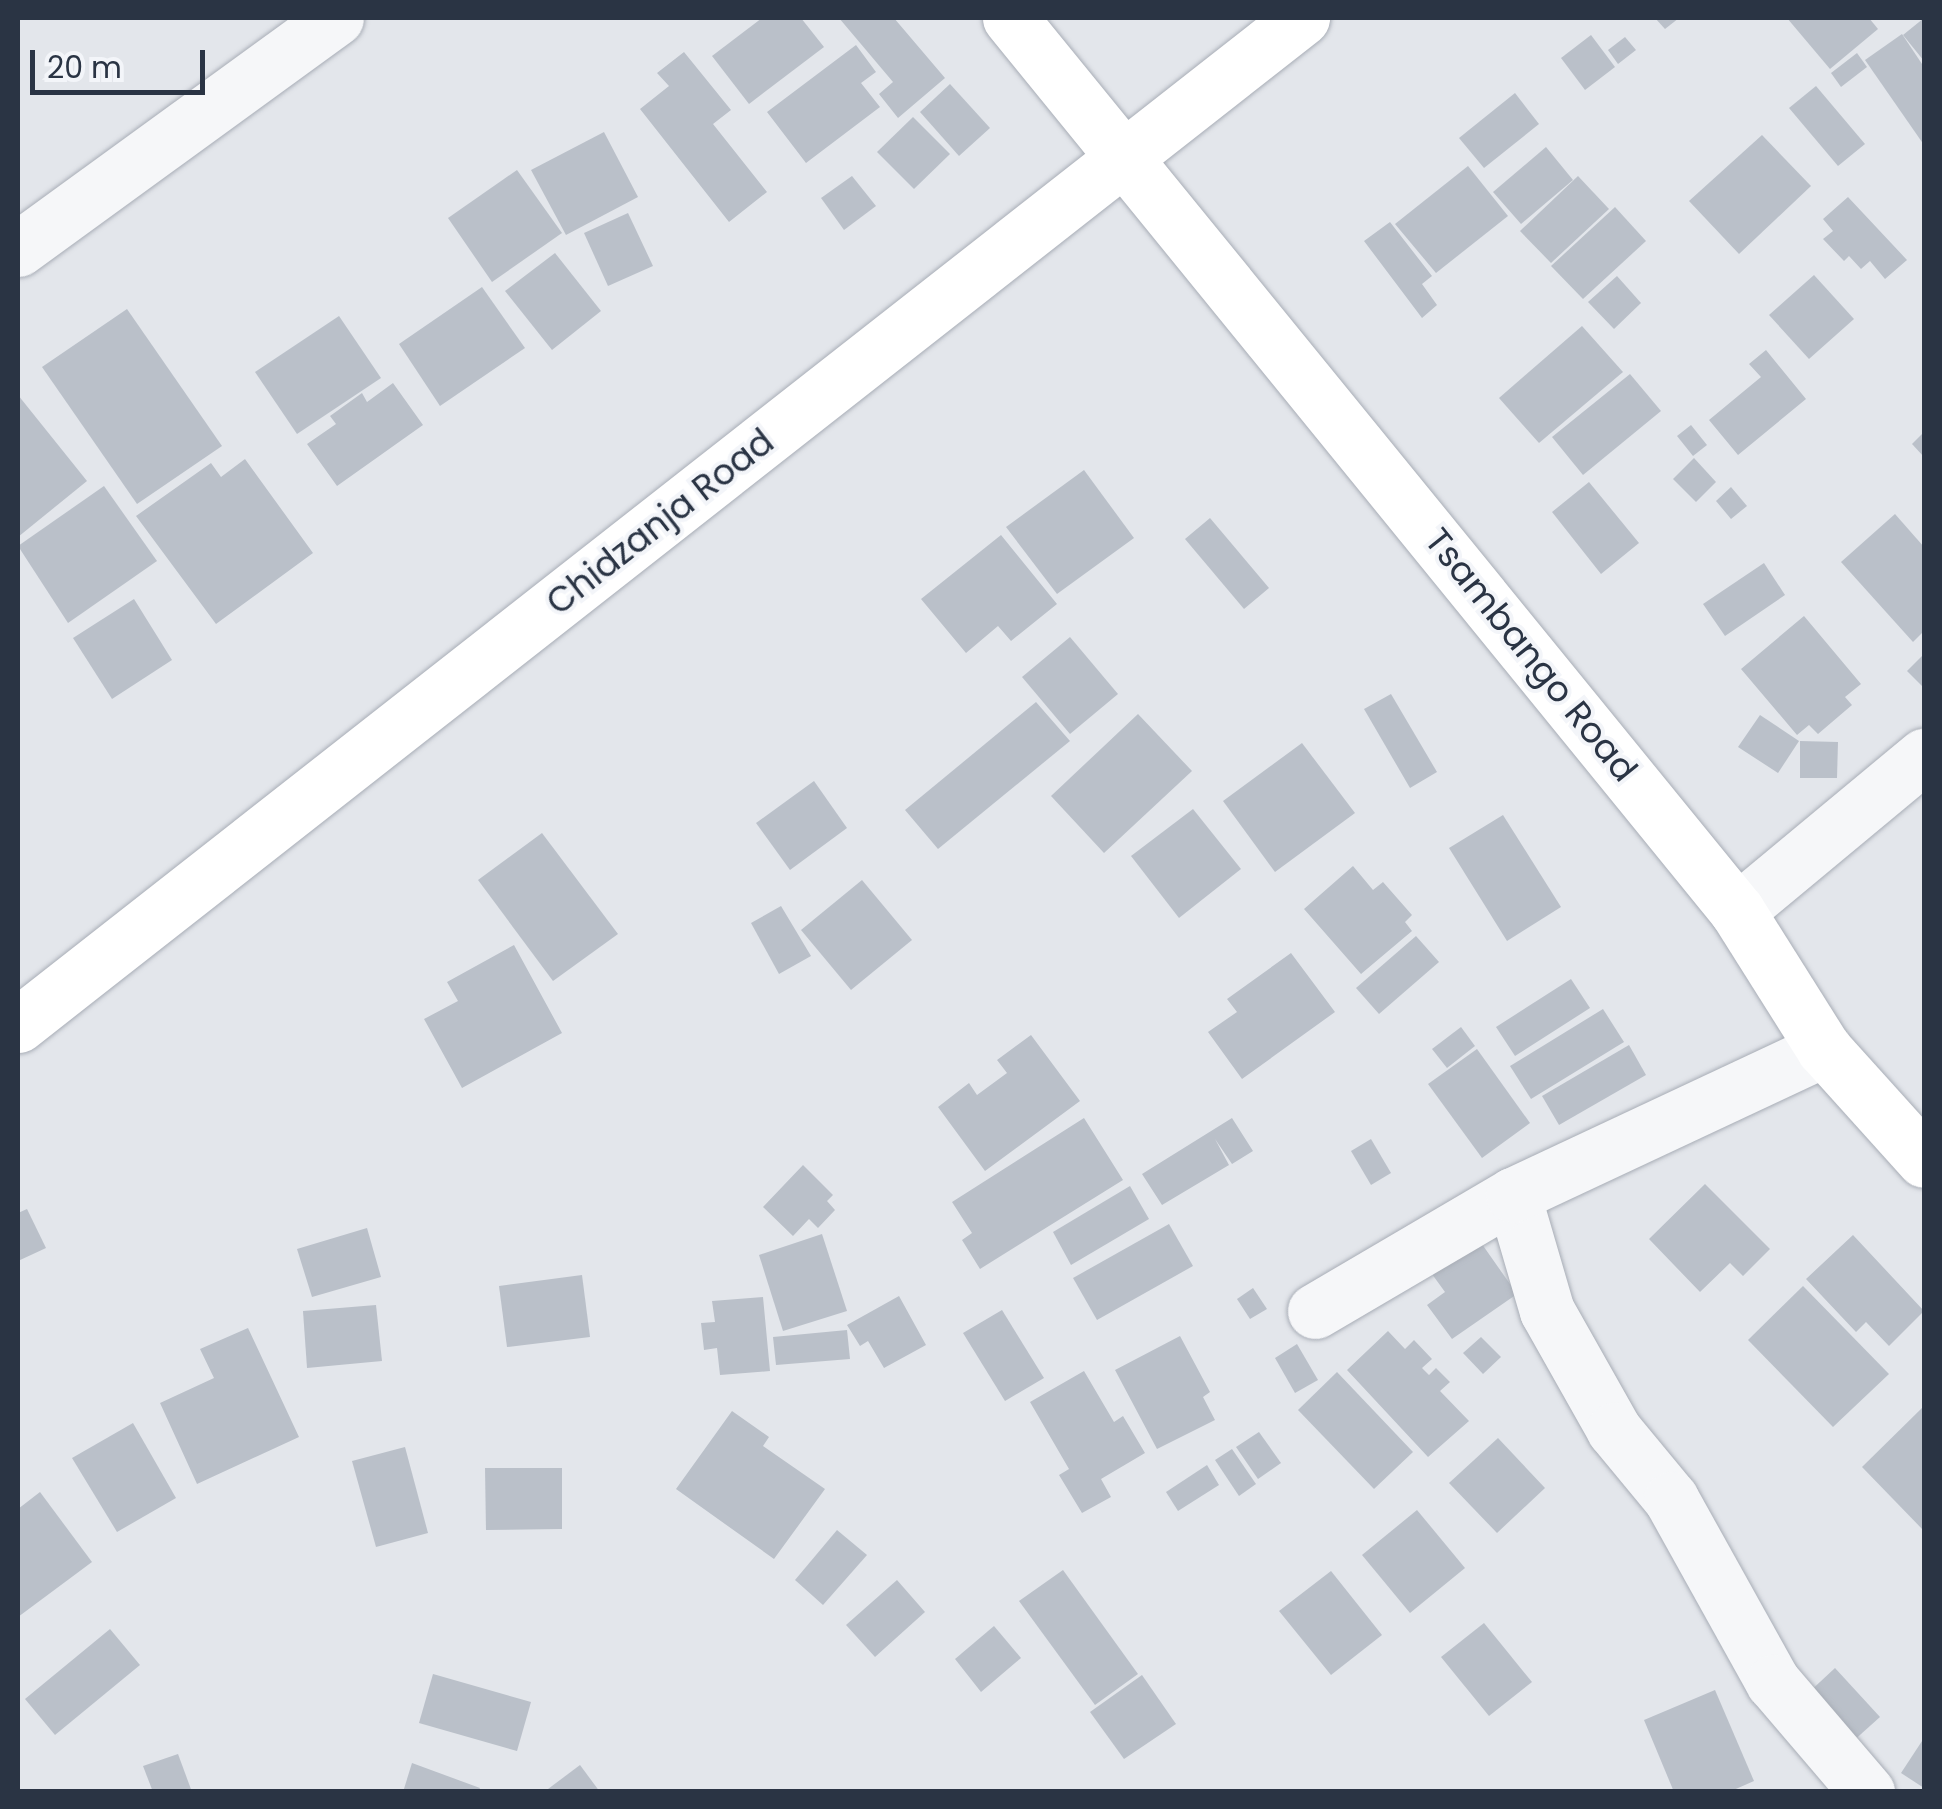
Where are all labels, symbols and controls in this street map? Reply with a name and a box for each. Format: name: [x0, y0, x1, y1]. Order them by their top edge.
scale bar: [35, 30, 210, 92]
text: 20 m: [47, 46, 122, 89]
street label: Chidzanja Road: [538, 420, 782, 624]
street label: Tsambango Road: [1416, 520, 1646, 790]

